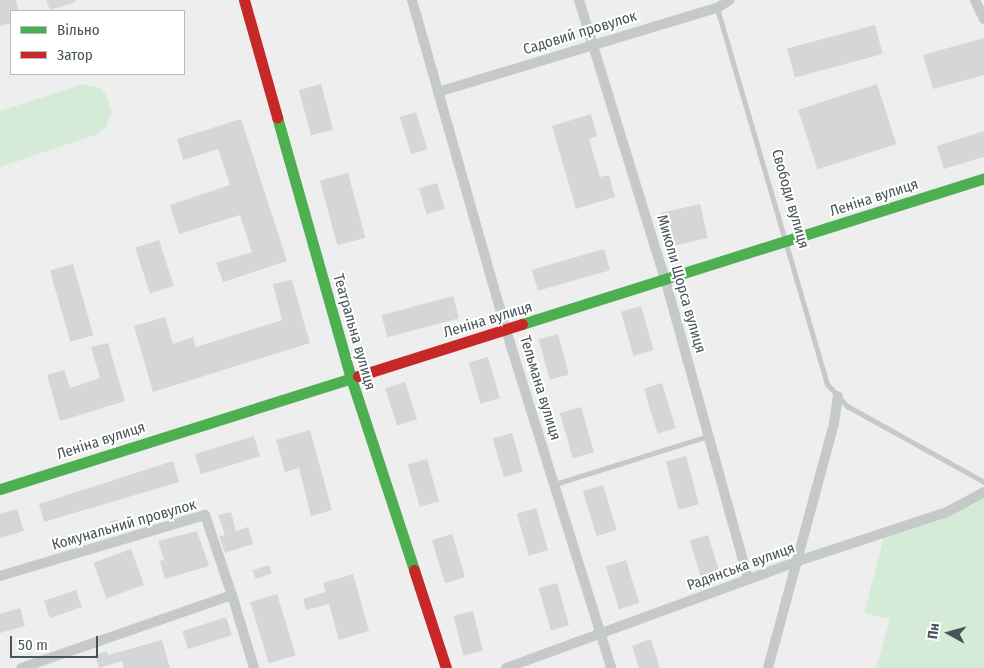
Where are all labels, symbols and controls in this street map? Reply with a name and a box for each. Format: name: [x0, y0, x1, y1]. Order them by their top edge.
street label: Садовий провулок: [521, 7, 639, 59]
legend: [10, 10, 185, 75]
text: Вільно: [57, 21, 100, 39]
text: Затор: [57, 46, 93, 64]
street label: Свободи вулиця: [767, 147, 813, 251]
street label: Леніна вулиця: [828, 175, 920, 221]
street label: Миколи Щорса вулиця: [653, 213, 709, 355]
street label: Театральна вулиця: [329, 272, 379, 392]
street label: Леніна вулиця: [441, 298, 535, 342]
street label: Тельмана вулиця: [516, 334, 564, 442]
street label: Леніна вулиця: [55, 418, 147, 464]
street label: Комунальний провулок: [50, 496, 198, 554]
street label: Радянська вулиця: [685, 539, 797, 595]
north arrow: [924, 608, 974, 658]
text: Пн: [924, 622, 943, 640]
scale bar: [12, 626, 100, 658]
text: 50 m: [18, 636, 48, 654]

